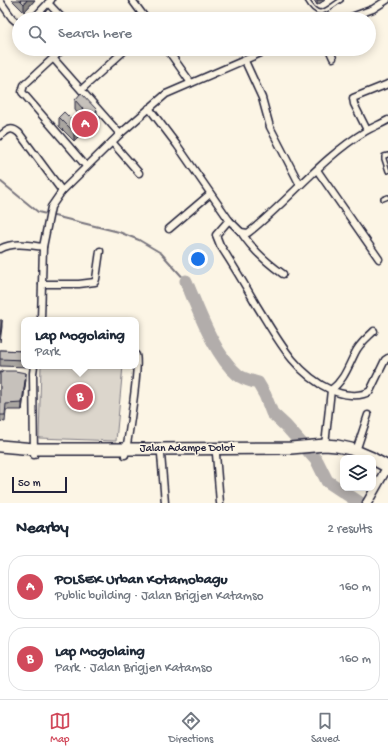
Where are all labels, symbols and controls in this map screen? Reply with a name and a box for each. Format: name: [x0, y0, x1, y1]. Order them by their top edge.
search box: [12, 12, 376, 56]
icon: search: [26, 23, 48, 45]
text: Search here: [58, 25, 132, 43]
pin: A: [72, 109, 98, 139]
your location: [188, 249, 208, 269]
popup: [21, 317, 139, 369]
text: Lap Mogolaing: [35, 327, 125, 345]
text: Park: [35, 345, 60, 360]
pin: B: [67, 382, 93, 412]
street label: Jalan Adampe Dolot: [140, 443, 236, 455]
map controls: [340, 455, 376, 491]
button: layers: [340, 455, 376, 491]
scale bar: [12, 475, 67, 494]
text: 50 m: [18, 478, 40, 490]
text: Nearby: [16, 519, 69, 539]
text: 2 results: [327, 522, 372, 537]
text: POLSEK Urban Kotamobagu: [55, 571, 228, 589]
text: A: [26, 580, 34, 595]
text: 160 m: [339, 580, 371, 595]
text: Public building · Jalan Brigjen Katamso: [55, 589, 264, 604]
text: Lap Mogolaing: [55, 643, 145, 661]
text: B: [27, 652, 33, 667]
text: 160 m: [339, 652, 371, 667]
text: Park · Jalan Brigjen Katamso: [55, 661, 212, 676]
tab: Map: [49, 710, 71, 746]
tab: Directions: [169, 710, 213, 746]
tab: Saved: [311, 710, 339, 746]

